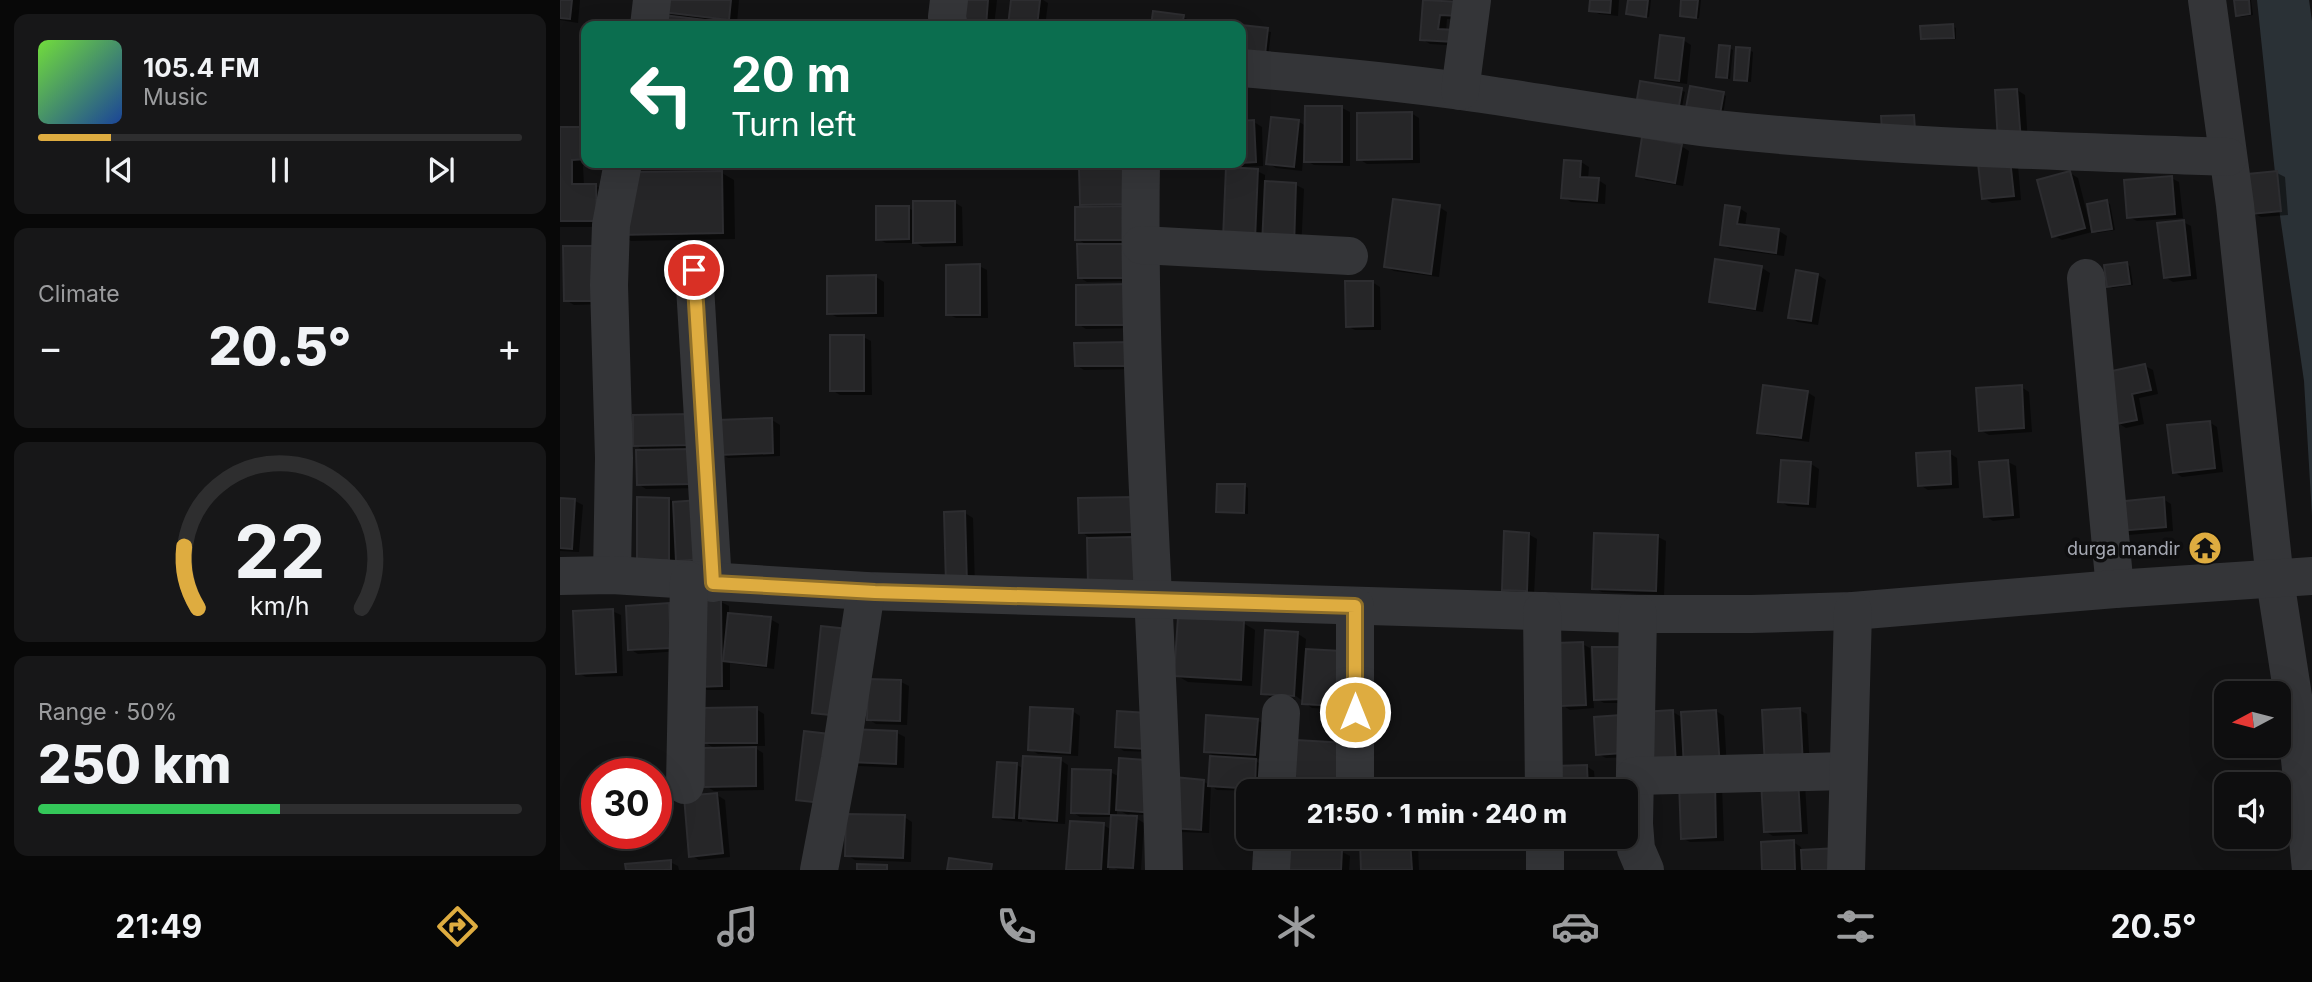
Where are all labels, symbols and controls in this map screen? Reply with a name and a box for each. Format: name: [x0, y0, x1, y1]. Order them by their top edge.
text: 20 m: [731, 45, 851, 104]
icon: left: [616, 49, 707, 140]
text: 105.4 FM: [143, 52, 260, 83]
text: Music: [143, 83, 208, 111]
text: Turn left: [731, 105, 856, 144]
icon: previous: [100, 151, 138, 189]
icon: pause: [261, 151, 299, 189]
icon: next: [422, 151, 460, 189]
pin: [664, 240, 724, 300]
icon: arrive: [675, 251, 713, 289]
text: Climate: [38, 280, 120, 308]
text: 20.5°: [208, 315, 352, 378]
text: −: [38, 324, 63, 370]
text: +: [497, 324, 522, 370]
text: 22: [234, 507, 326, 596]
temple icon: durga mandir: [2186, 529, 2224, 567]
place label: durga mandir: [2067, 538, 2180, 559]
text: km/h: [250, 591, 310, 621]
position arrow: [1318, 675, 1392, 749]
north arrow: [2214, 681, 2291, 758]
map controls: [2214, 681, 2291, 849]
text: Range · 50%: [38, 698, 177, 726]
text: 250 km: [38, 733, 231, 796]
speed limit sign: 30: [581, 758, 672, 849]
button: sound: [2214, 772, 2291, 849]
text: 21:50 · 1 min · 240 m: [1307, 798, 1567, 829]
icon: directions: [433, 902, 482, 951]
icon: music: [713, 902, 762, 951]
icon: phone: [992, 902, 1041, 951]
icon: climate: [1272, 902, 1321, 951]
icon: car: [1551, 902, 1600, 951]
icon: filters: [1831, 902, 1880, 951]
text: 21:49: [115, 907, 202, 946]
text: 20.5°: [2110, 907, 2197, 946]

